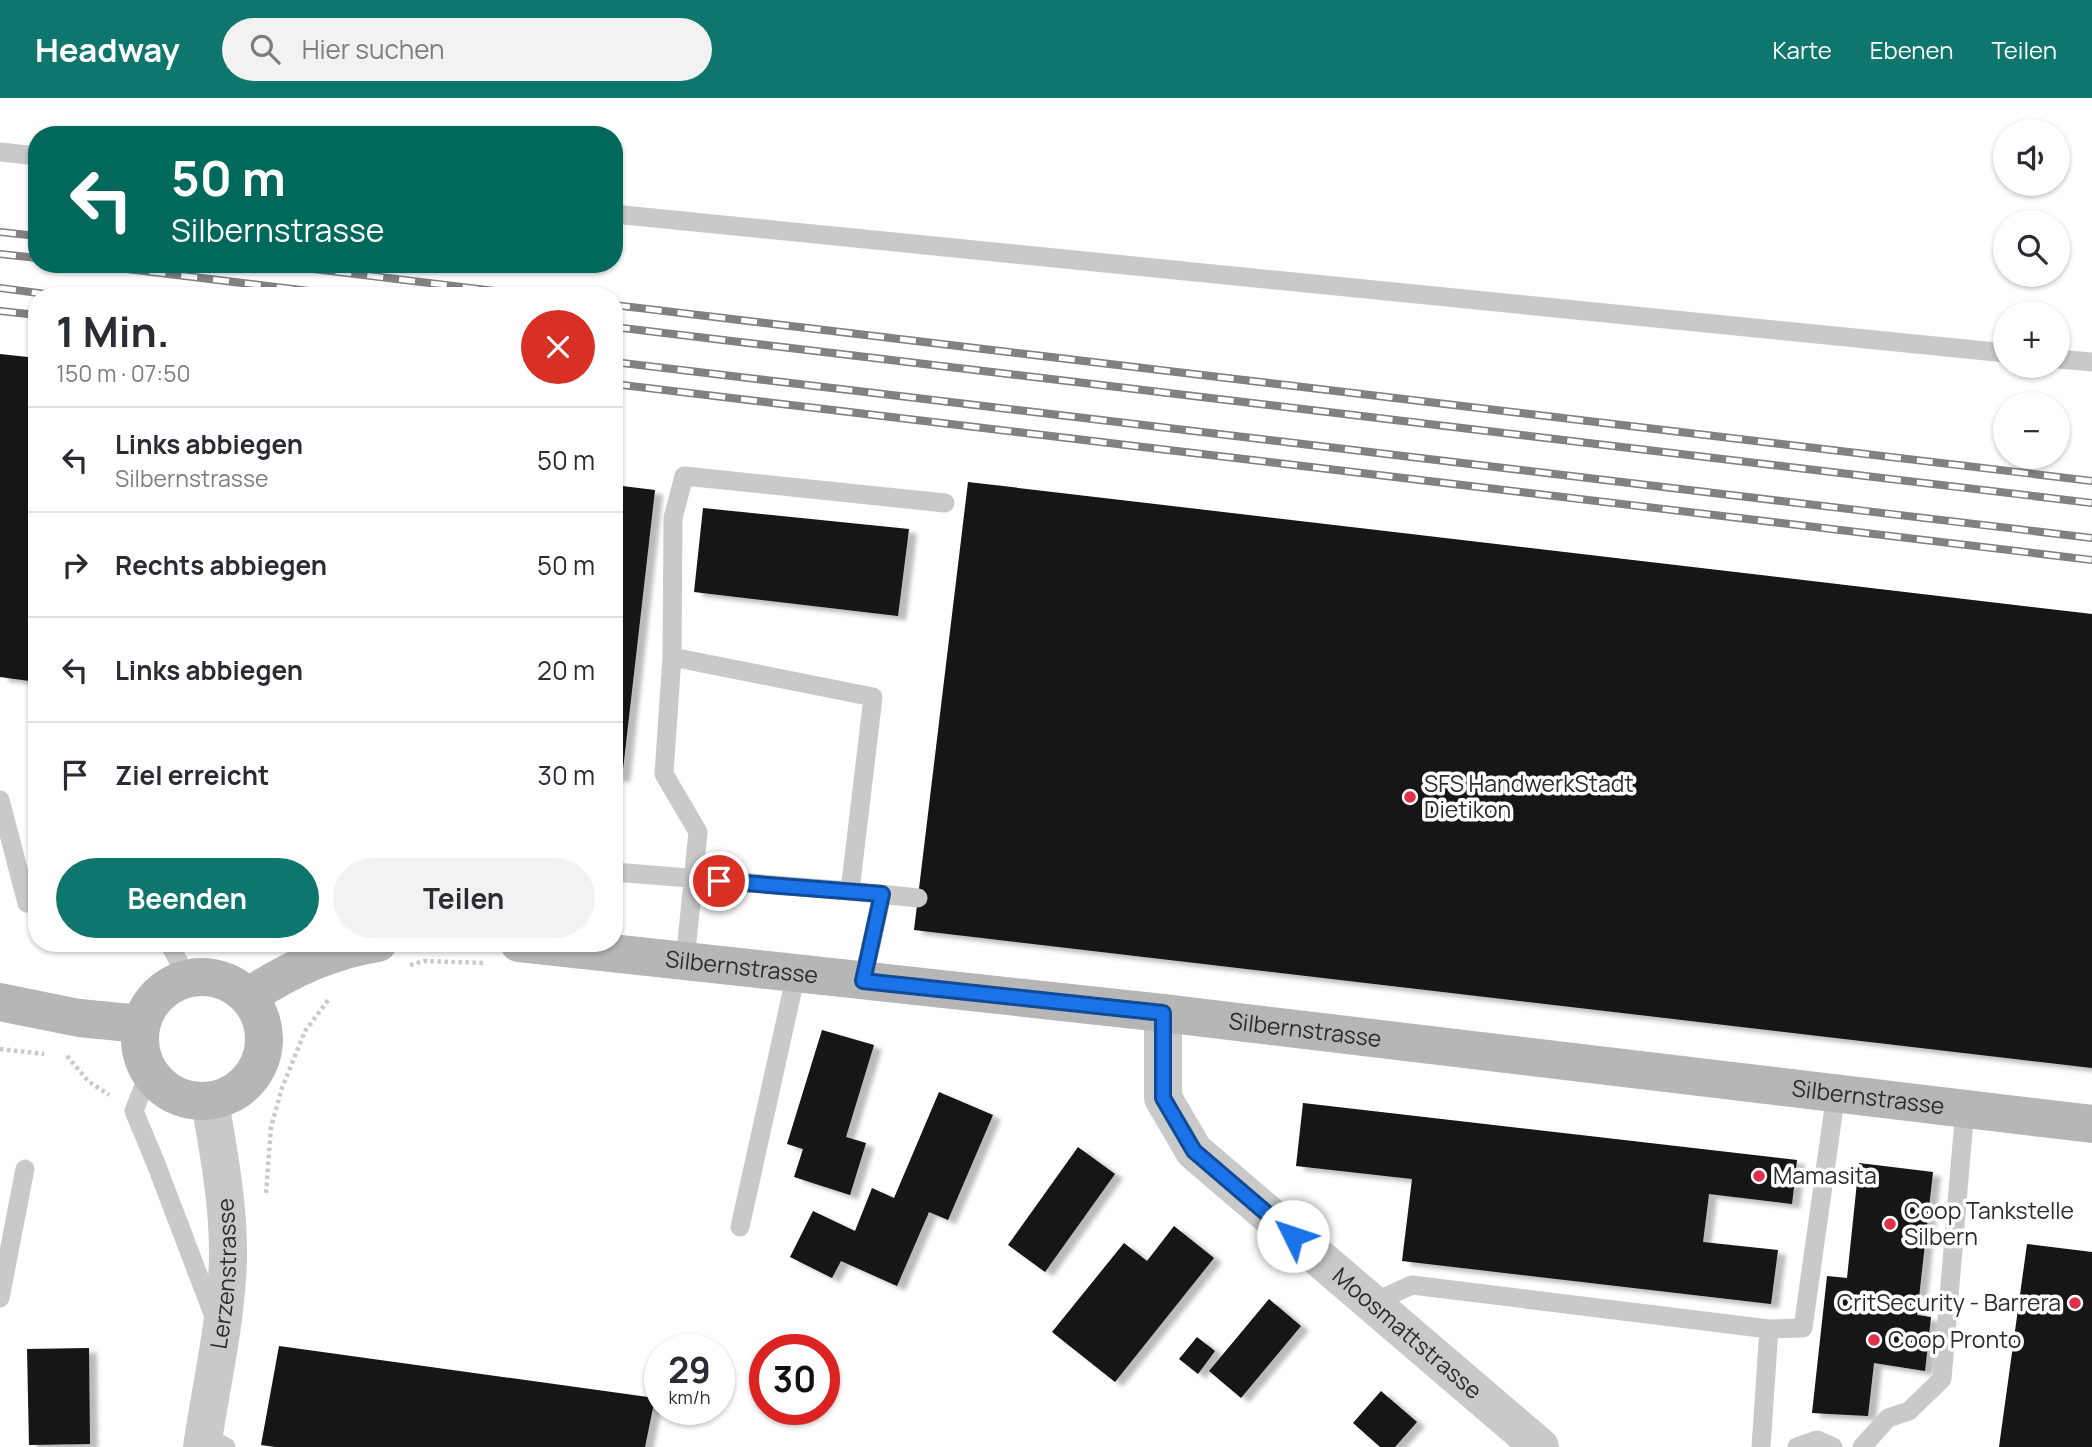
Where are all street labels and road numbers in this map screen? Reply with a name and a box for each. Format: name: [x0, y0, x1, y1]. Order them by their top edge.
street label: Silbernstrasse: [664, 942, 820, 990]
street label: Silbernstrasse: [1227, 1004, 1383, 1054]
street label: Silbernstrasse: [1790, 1071, 1946, 1121]
street label: Lerzenstrasse: [202, 1197, 243, 1351]
street label: Moosmattstrasse: [1326, 1260, 1489, 1406]

